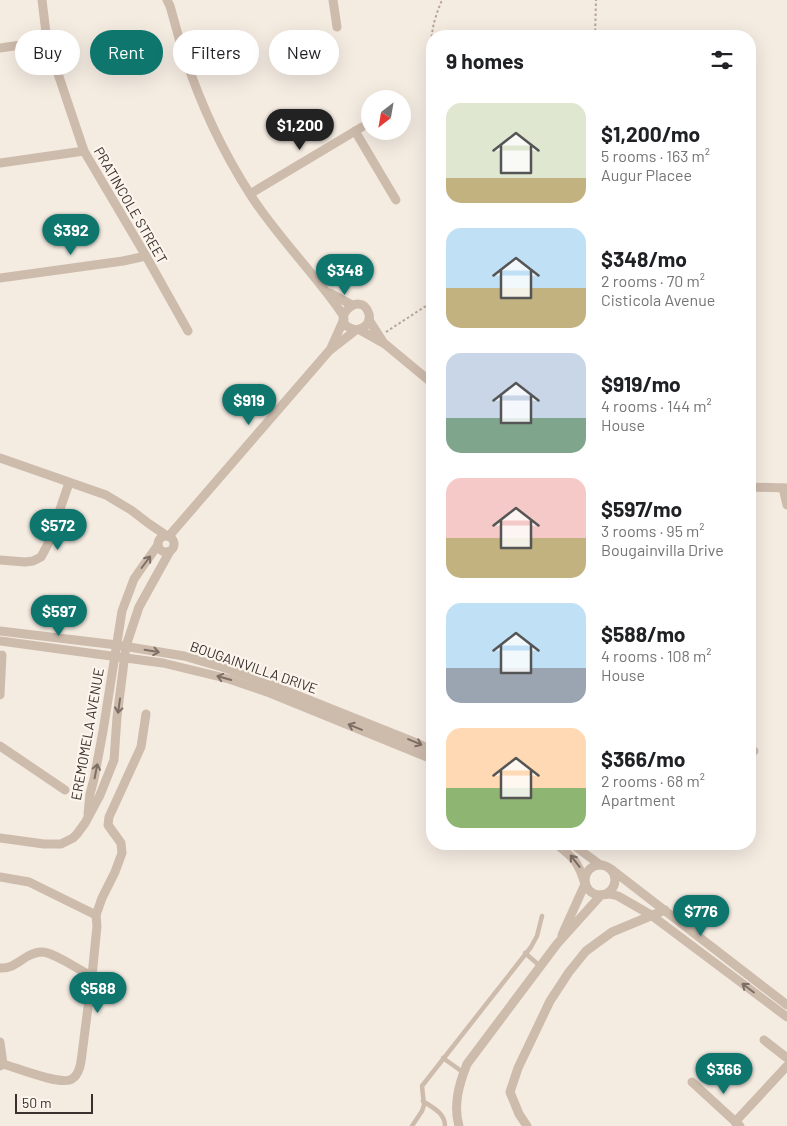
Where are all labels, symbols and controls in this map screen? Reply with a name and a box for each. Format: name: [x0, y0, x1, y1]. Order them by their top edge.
chip: Buy: [15, 30, 80, 75]
chip: Rent: [90, 30, 163, 75]
chip: Filters: [173, 30, 259, 75]
chip: New: [269, 30, 339, 75]
icon: filters: [708, 46, 736, 74]
text: 9 homes: [446, 48, 524, 73]
north arrow: [361, 90, 411, 140]
map controls: [361, 90, 411, 140]
pin: $1,200: [259, 108, 341, 151]
text: $1,200: [277, 115, 323, 134]
text: $1,200/mo: [601, 121, 700, 146]
icon: home: [486, 123, 546, 183]
street label: PRATINCOLE STREET: [91, 144, 171, 266]
text: 5 rooms · 163 m²: [601, 146, 710, 165]
text: Augur Placee: [601, 165, 692, 184]
pin: $392: [41, 214, 101, 256]
text: $392: [53, 220, 89, 239]
text: $348/mo: [601, 246, 687, 271]
icon: home: [486, 248, 546, 308]
pin: $348: [315, 254, 375, 296]
text: $348: [327, 260, 363, 279]
text: 2 rooms · 70 m²: [601, 271, 705, 290]
text: Cisticola Avenue: [601, 290, 715, 309]
text: $919/mo: [601, 371, 681, 396]
icon: home: [486, 373, 546, 433]
pin: $919: [219, 384, 279, 426]
text: $919: [233, 390, 265, 409]
text: 4 rooms · 144 m²: [601, 396, 712, 415]
text: House: [601, 415, 645, 434]
text: $597/mo: [601, 496, 682, 521]
icon: home: [486, 498, 546, 558]
pin: $572: [28, 508, 88, 551]
text: $572: [41, 515, 75, 534]
text: 3 rooms · 95 m²: [601, 521, 705, 540]
text: Bougainvilla Drive: [601, 540, 724, 559]
one-way arrow: [141, 555, 151, 569]
pin: $597: [29, 594, 89, 637]
text: $597: [42, 601, 76, 620]
text: $588/mo: [601, 621, 686, 646]
icon: home: [486, 623, 546, 683]
street label: BOUGAINVILLA DRIVE: [188, 637, 320, 697]
one-way arrow: [144, 646, 160, 656]
text: 4 rooms · 108 m²: [601, 646, 712, 665]
text: House: [601, 665, 645, 684]
street label: EREMOMELA AVENUE: [67, 667, 107, 801]
one-way arrow: [216, 672, 232, 682]
one-way arrow: [113, 698, 123, 714]
one-way arrow: [348, 722, 363, 731]
one-way arrow: [408, 739, 423, 748]
text: $366/mo: [601, 746, 685, 771]
icon: home: [486, 748, 546, 808]
one-way arrow: [92, 764, 101, 780]
text: 2 rooms · 68 m²: [601, 771, 705, 790]
text: Apartment: [601, 790, 676, 809]
one-way arrow: [569, 855, 580, 868]
pin: $776: [671, 894, 731, 937]
text: $776: [684, 901, 718, 920]
pin: $588: [68, 972, 128, 1014]
text: $588: [80, 978, 116, 997]
one-way arrow: [741, 983, 755, 993]
pin: $366: [694, 1052, 754, 1095]
text: $366: [707, 1059, 741, 1078]
scale bar: [15, 1091, 92, 1114]
text: 50 m: [22, 1094, 51, 1111]

